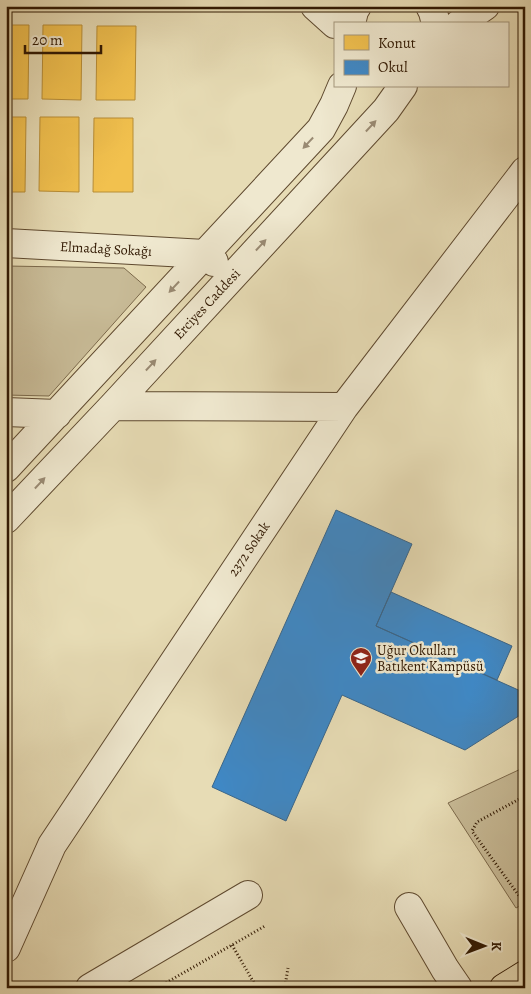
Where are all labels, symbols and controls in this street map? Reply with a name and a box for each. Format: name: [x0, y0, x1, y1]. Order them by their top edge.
scale bar: [25, 22, 101, 54]
legend: [334, 22, 508, 88]
text: 20 m: [32, 30, 63, 50]
text: Konut: [378, 33, 416, 53]
text: Okul: [378, 57, 408, 77]
one-way arrow: [365, 120, 377, 132]
one-way arrow: [303, 136, 314, 149]
street label: Elmadağ Sokağı: [60, 237, 152, 261]
one-way arrow: [255, 239, 267, 251]
street label: Erciyes Caddesi: [169, 265, 245, 343]
one-way arrow: [168, 281, 180, 293]
one-way arrow: [145, 359, 157, 371]
one-way arrow: [34, 478, 46, 490]
street label: 2372 Sokak: [224, 518, 274, 580]
place label: Uğur Okulları Batıkent Kampüsü: [377, 641, 484, 676]
school or university icon: Uğur Okulları Batıkent Kampüsü: [349, 646, 373, 677]
north arrow: [458, 922, 508, 972]
text: K: [487, 941, 506, 952]

